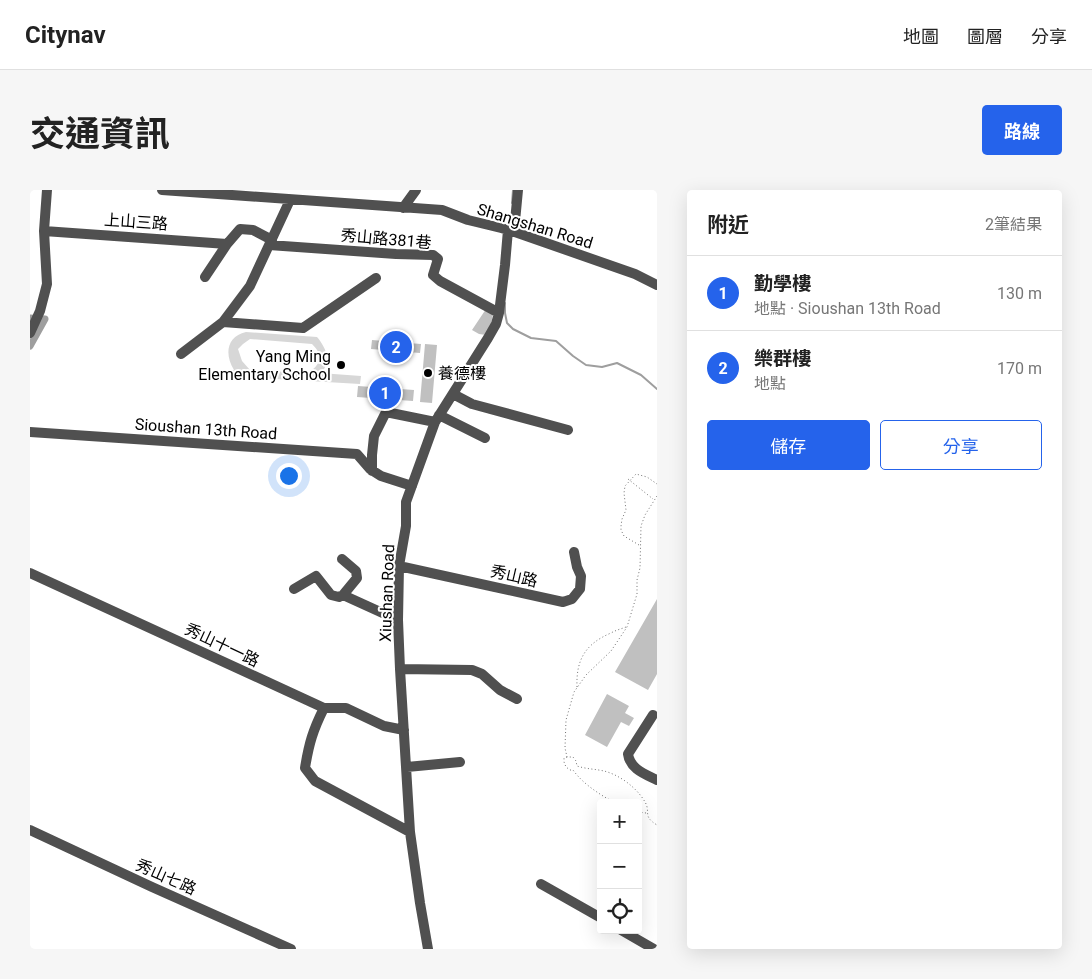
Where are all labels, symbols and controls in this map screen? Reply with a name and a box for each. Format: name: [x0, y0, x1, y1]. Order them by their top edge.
text: Citynav: [25, 21, 106, 49]
text: 地圖: [903, 26, 939, 47]
text: 圖層: [967, 26, 1003, 47]
text: 分享: [1031, 26, 1067, 47]
button: 路線: [982, 105, 1062, 155]
text: 交通資訊: [30, 114, 170, 155]
street label: Shangshan Road: [475, 199, 595, 253]
street label: 上山三路: [103, 210, 169, 234]
text: 附近: [707, 213, 749, 237]
text: 2筆結果: [985, 215, 1042, 234]
street label: 秀山路381巷: [340, 226, 432, 252]
text: 勤學樓: [754, 272, 811, 295]
text: 1: [718, 284, 728, 303]
text: 130 m: [997, 284, 1042, 303]
text: 地點 · Sioushan 13th Road: [754, 299, 941, 318]
pin: 2: [380, 328, 412, 366]
place label: Yang Ming Elementary School: [198, 347, 331, 384]
text: 樂群樓: [754, 347, 811, 370]
marker: Yang Ming Elementary School: [335, 359, 347, 371]
text: 2: [718, 359, 728, 378]
text: 170 m: [997, 359, 1042, 378]
place label: 養德樓: [438, 364, 486, 383]
marker: 養德樓: [422, 367, 434, 379]
pin: 1: [369, 374, 401, 412]
text: 地點: [754, 374, 786, 393]
street label: Sioushan 13th Road: [134, 415, 278, 443]
button: 儲存: [707, 420, 870, 470]
button: 分享: [880, 420, 1042, 470]
your location: [276, 463, 302, 489]
street label: Xiushan Road: [376, 544, 398, 642]
street label: 秀山路: [488, 561, 540, 591]
street label: 秀山十一路: [182, 619, 262, 671]
map controls: [597, 799, 642, 934]
button: +: [597, 799, 642, 844]
button: −: [597, 844, 642, 889]
street label: 秀山七路: [133, 855, 199, 899]
button: locate: [597, 889, 642, 934]

